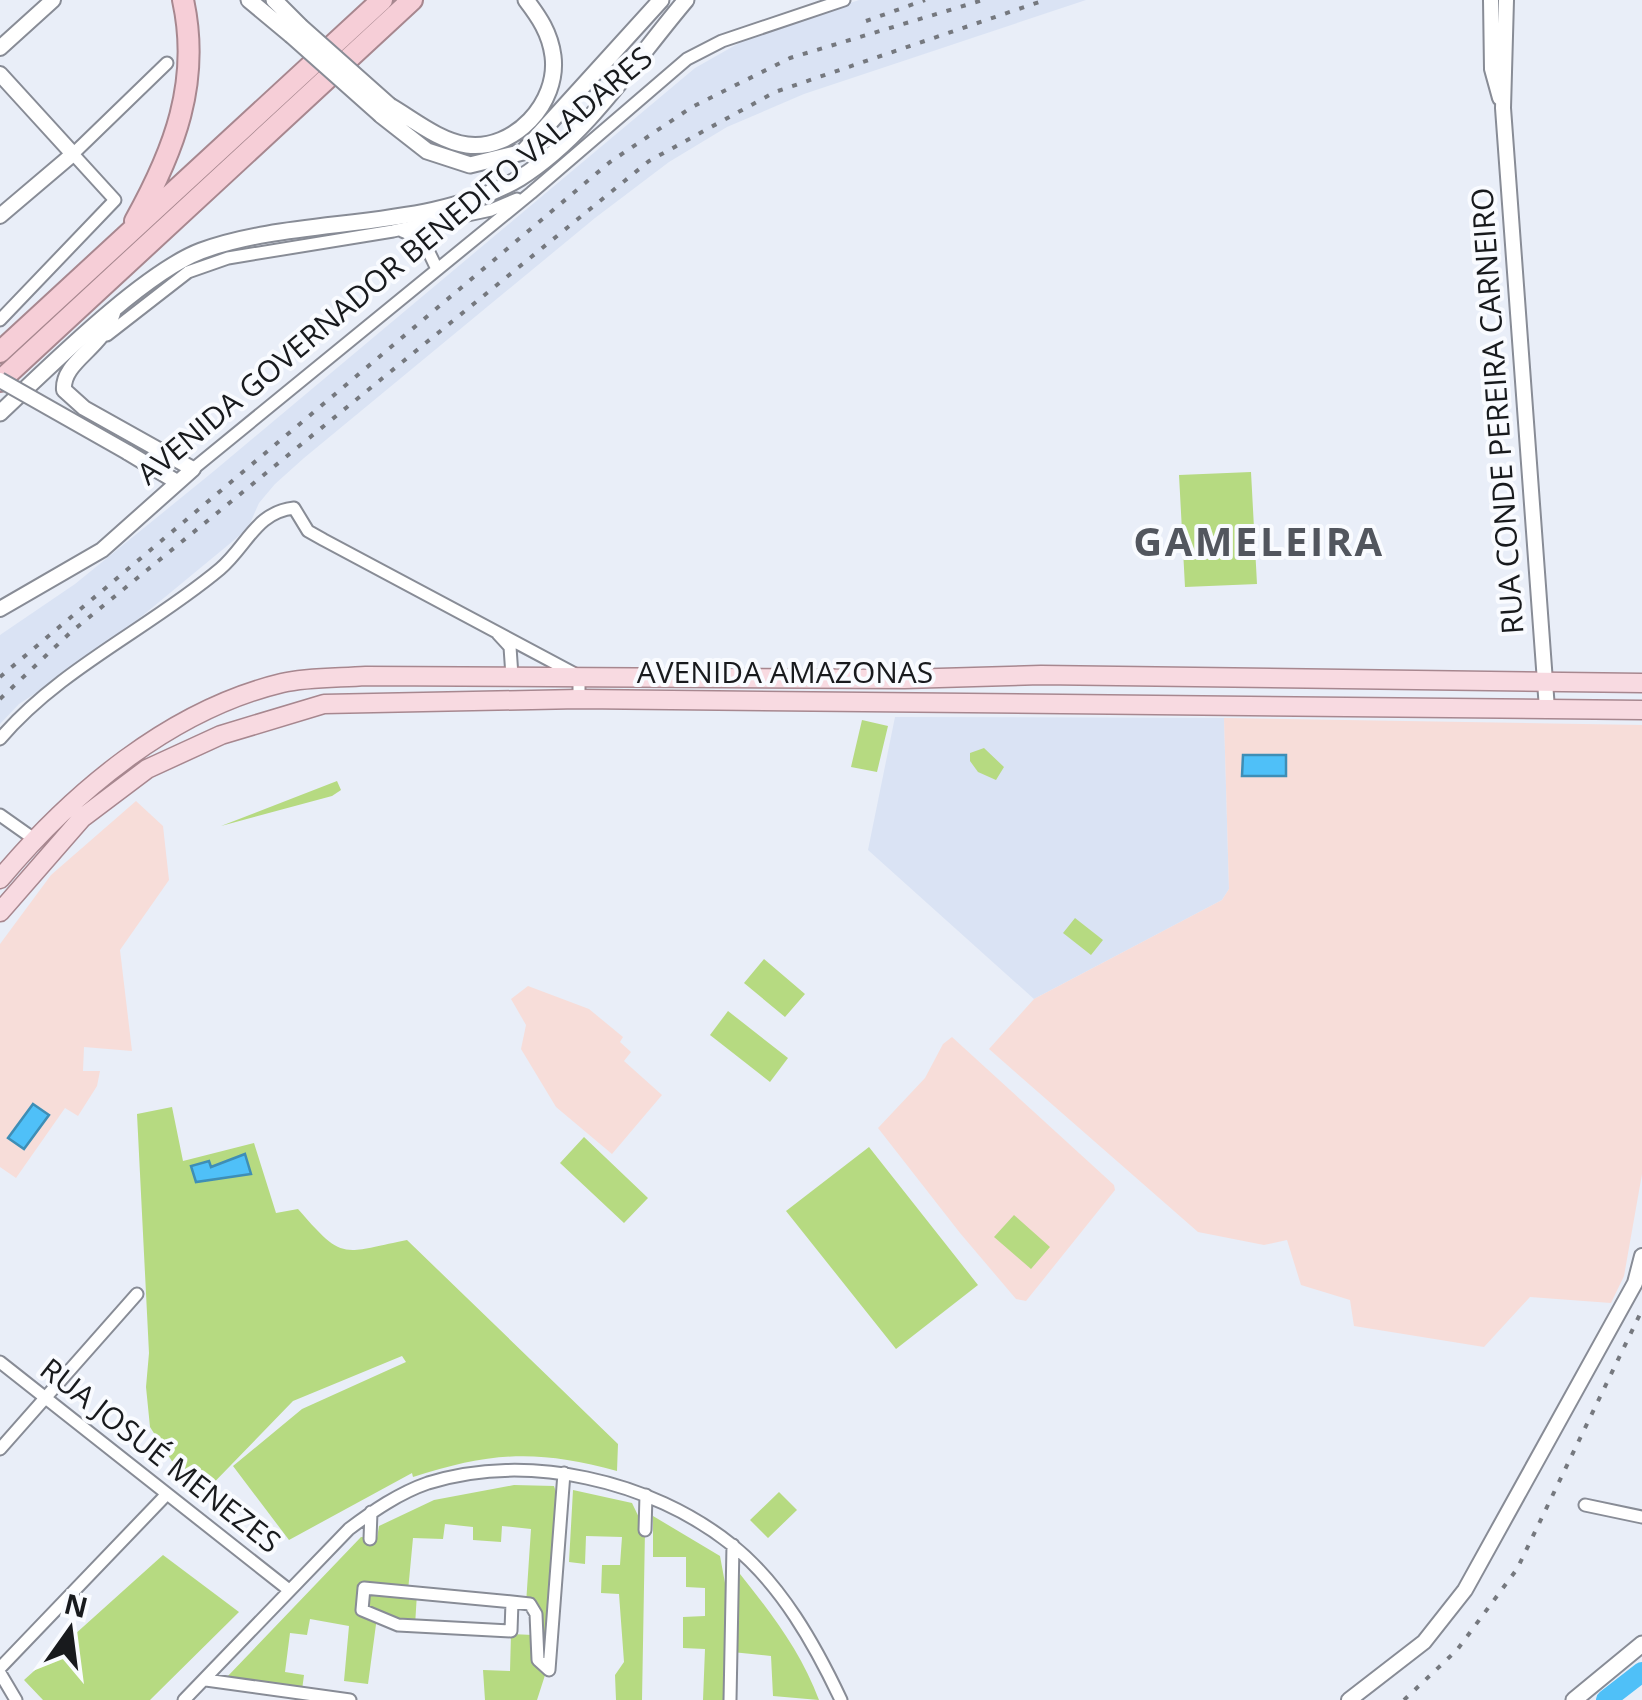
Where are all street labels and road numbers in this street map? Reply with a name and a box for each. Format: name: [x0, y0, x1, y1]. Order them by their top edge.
street label: AVENIDA GOVERNADOR BENEDITO VALADARES: [128, 37, 660, 493]
street label: RUA CONDE PEREIRA CARNEIRO: [1460, 186, 1533, 636]
street label: AVENIDA AMAZONAS: [637, 651, 933, 692]
street label: RUA JOSUÉ MENEZES: [32, 1348, 290, 1562]

